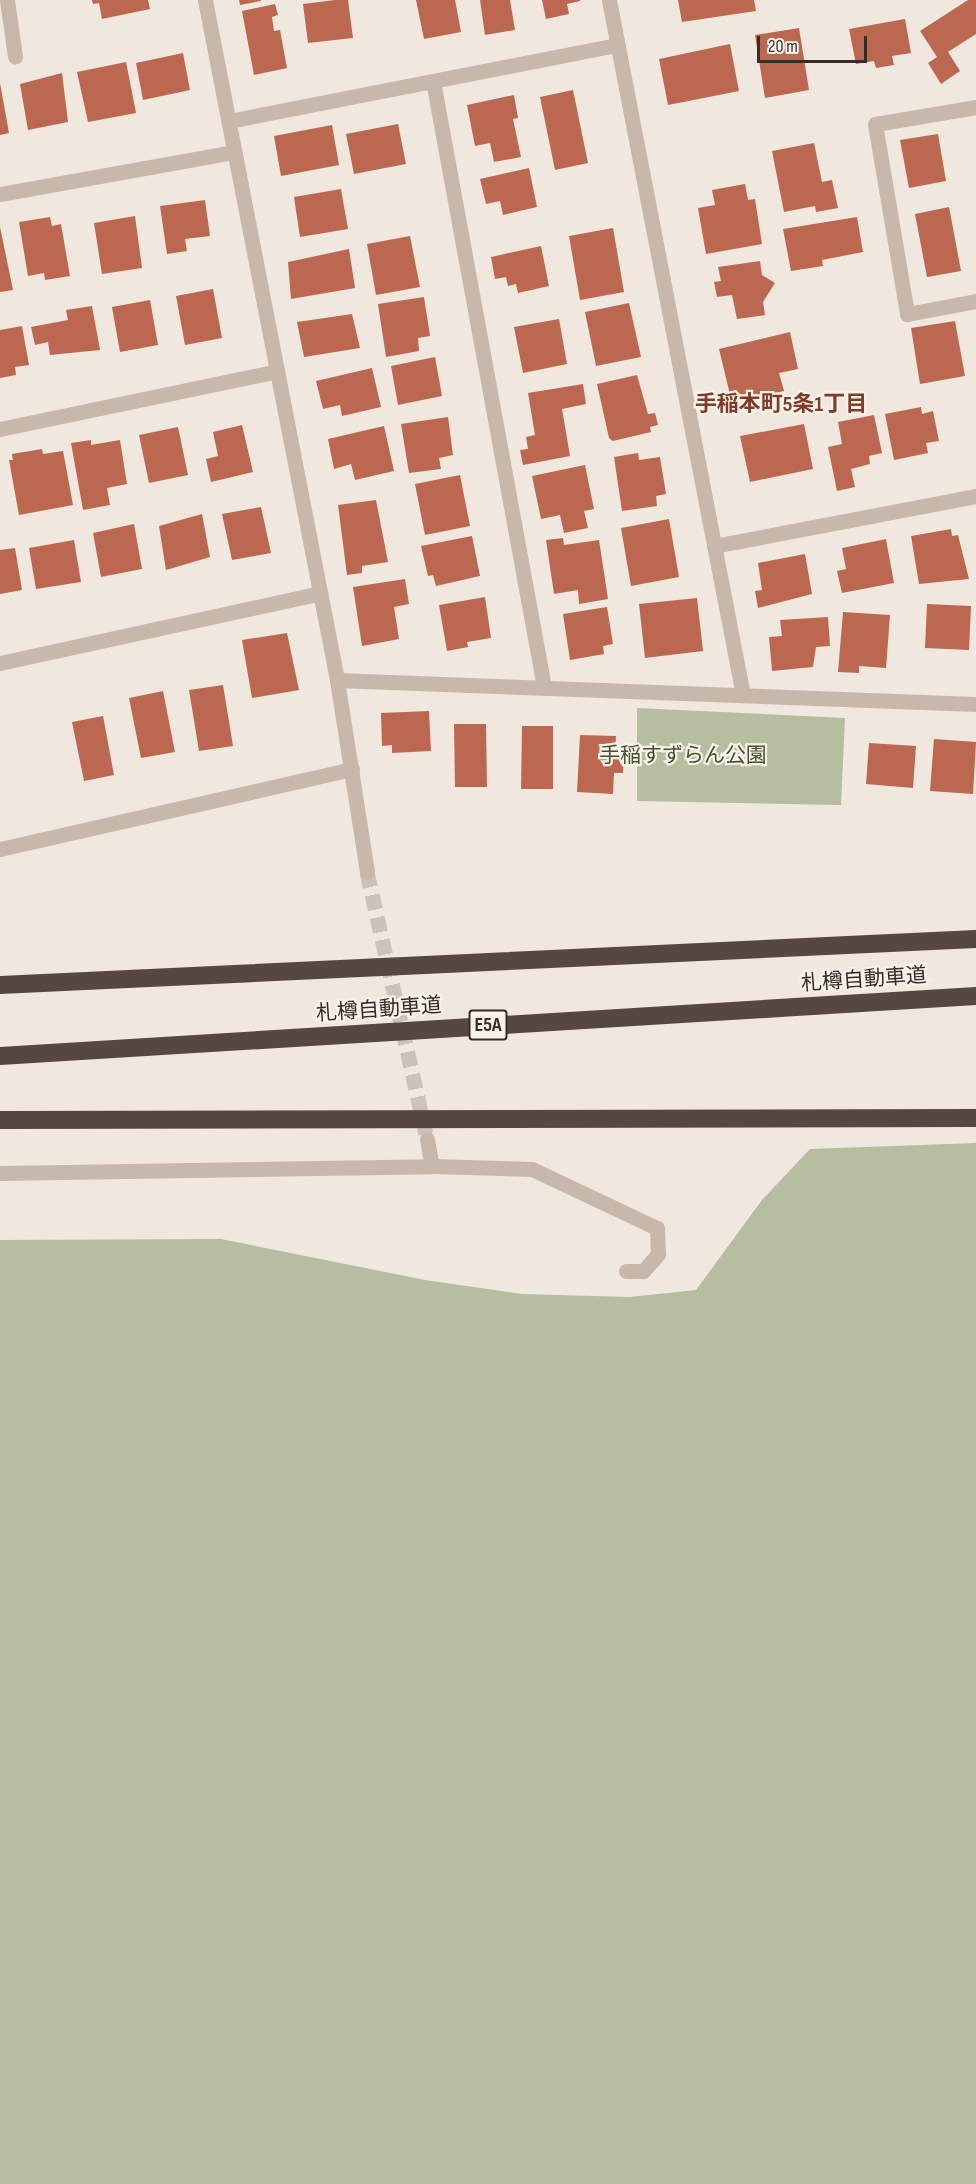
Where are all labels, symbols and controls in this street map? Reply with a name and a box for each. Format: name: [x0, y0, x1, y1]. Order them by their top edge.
scale bar: [760, 24, 870, 62]
text: 20 m: [768, 36, 798, 57]
district label: 手稲本町5条1丁目: [695, 392, 867, 418]
park label: 手稲すずらん公園: [599, 743, 767, 769]
street label: 札樽自動車道: [800, 963, 928, 997]
street label: 札樽自動車道: [315, 993, 443, 1027]
road number: E5A: [468, 1008, 508, 1042]

